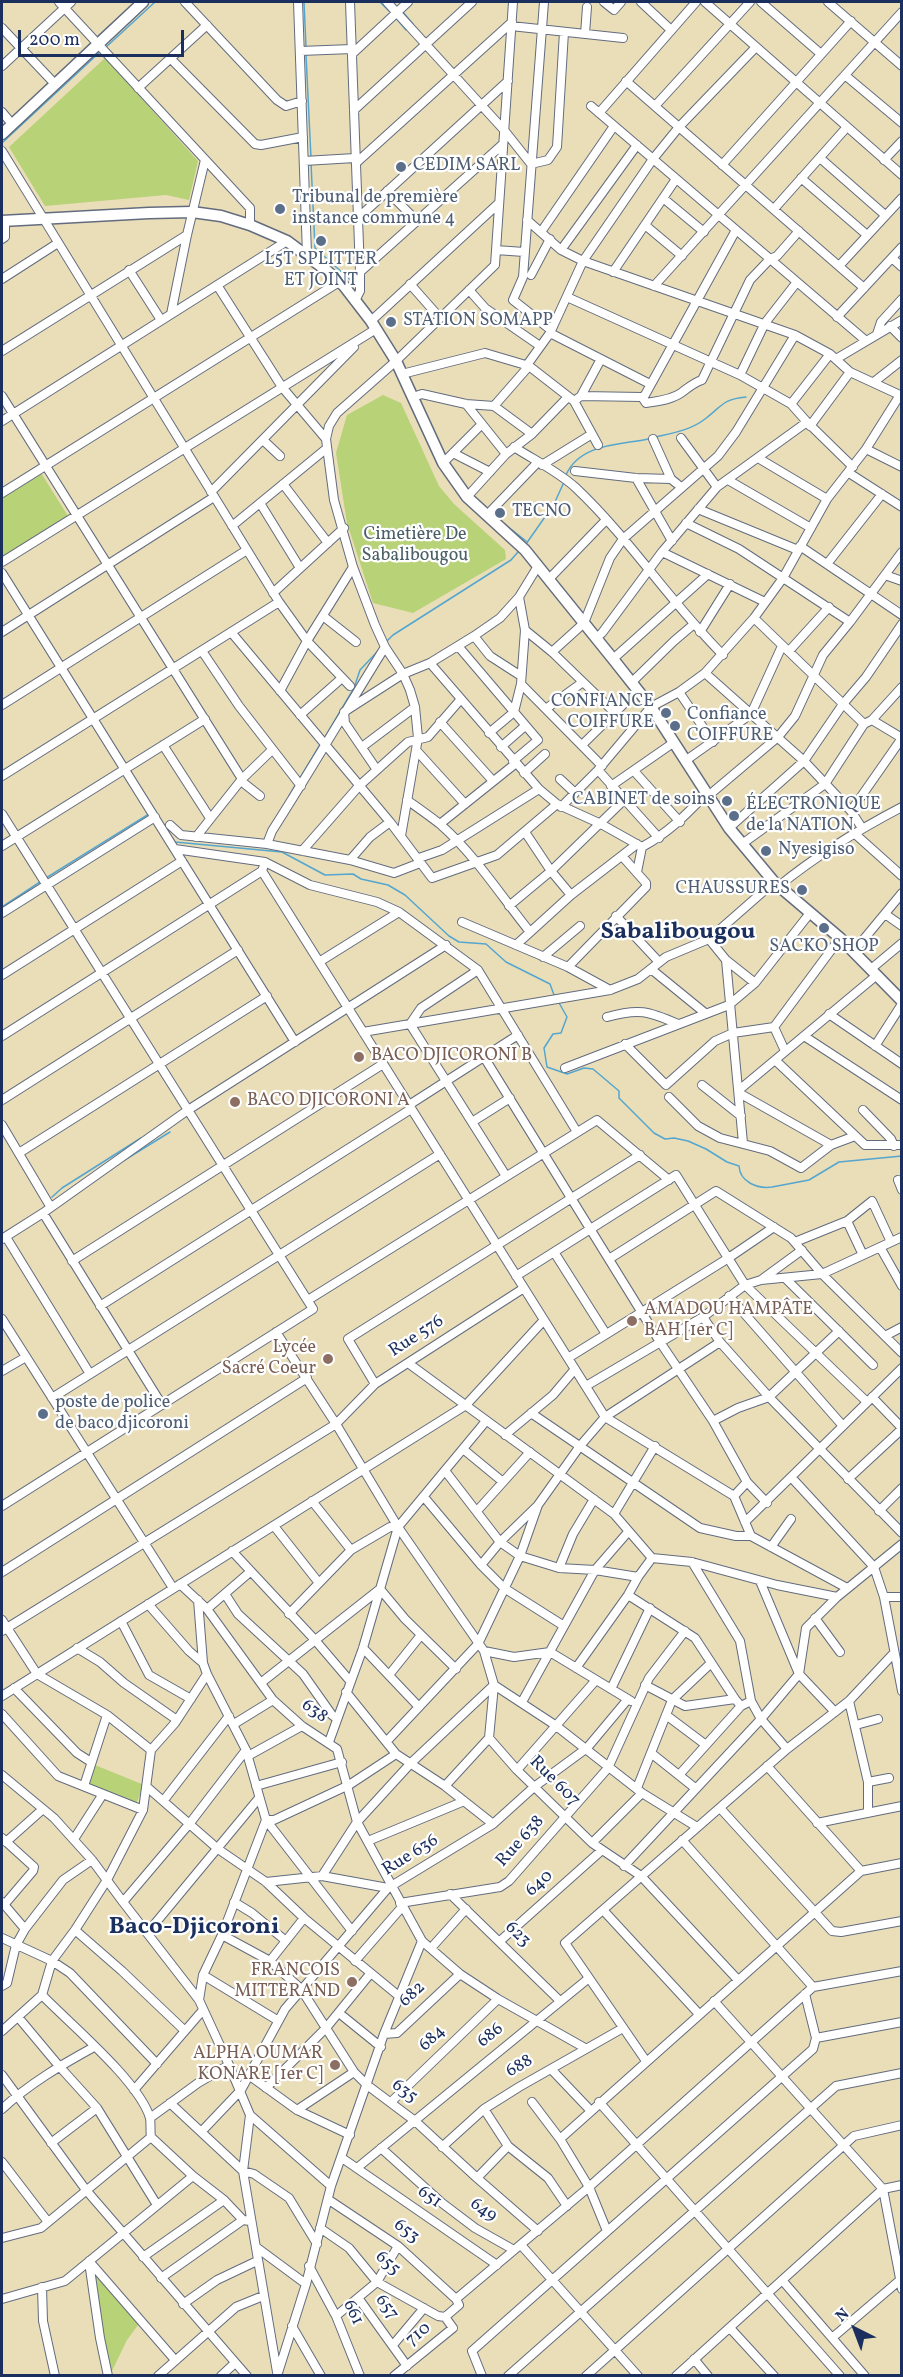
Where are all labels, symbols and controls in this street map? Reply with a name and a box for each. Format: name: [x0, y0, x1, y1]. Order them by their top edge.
scale bar: [21, 18, 188, 56]
text: 200 m: [29, 28, 80, 53]
place label: CEDIM SARL: [413, 156, 520, 178]
marker: CEDIM SARL: [394, 160, 408, 174]
place label: Tribunal de première instance commune 4: [292, 188, 458, 230]
marker: Tribunal de première instance commune 4: [273, 202, 287, 216]
marker: L5T SPLITTER ET JOINT: [314, 234, 328, 248]
place label: L5T SPLITTER ET JOINT: [265, 250, 377, 292]
place label: STATION SOMAPP: [403, 311, 553, 333]
marker: STATION SOMAPP: [384, 315, 398, 329]
place label: TECNO: [512, 502, 571, 524]
marker: TECNO: [493, 506, 507, 520]
park label: Cimetière De Sabalibougou: [361, 525, 469, 568]
place label: CONFIANCE COIFFURE: [551, 692, 654, 734]
place label: Confiance COIFFURE: [687, 705, 773, 748]
marker: CONFIANCE COIFFURE: [659, 706, 673, 720]
marker: Confiance COIFFURE: [668, 719, 682, 733]
place label: CABINET de soins: [572, 790, 715, 812]
marker: CABINET de soins: [720, 794, 734, 808]
place label: ÉLECTRONIQUE de la NATION: [746, 795, 881, 838]
marker: ÉLECTRONIQUE de la NATION: [727, 809, 741, 823]
place label: Nyesigiso: [778, 840, 854, 862]
marker: Nyesigiso: [759, 844, 773, 858]
place label: CHAUSSURES: [676, 879, 790, 901]
marker: CHAUSSURES: [795, 883, 809, 897]
district label: Sabalibougou: [601, 920, 755, 948]
marker: SACKO SHOP: [817, 921, 831, 935]
place label: SACKO SHOP: [769, 937, 879, 959]
place label: BACO DJICORONI B: [371, 1046, 532, 1068]
marker: BACO DJICORONI B: [352, 1050, 366, 1064]
place label: BACO DJICORONI A: [247, 1091, 410, 1113]
marker: BACO DJICORONI A: [228, 1095, 242, 1109]
place label: AMADOU HAMPÂTE BAH [1er C]: [644, 1300, 813, 1342]
street label: Rue 576: [385, 1311, 449, 1363]
marker: AMADOU HAMPÂTE BAH [1er C]: [625, 1314, 639, 1328]
place label: Lycée Sacré Coeur: [222, 1338, 316, 1380]
marker: Lycée Sacré Coeur: [321, 1352, 335, 1366]
place label: poste de police de baco djicoroni: [55, 1393, 189, 1436]
marker: poste de police de baco djicoroni: [36, 1407, 50, 1421]
street label: 638: [297, 1695, 331, 1729]
street label: Rue 607: [524, 1752, 584, 1812]
street label: Rue 638: [492, 1812, 550, 1872]
street label: Rue 636: [379, 1830, 443, 1882]
street label: 640: [522, 1866, 558, 1902]
district label: Baco-Djicoroni: [109, 1915, 279, 1943]
street label: 623: [500, 1918, 534, 1952]
place label: FRANCOIS MITTERAND: [234, 1961, 340, 2004]
marker: FRANCOIS MITTERAND: [345, 1975, 359, 1989]
street label: 682: [395, 1978, 431, 2012]
street label: 686: [474, 2019, 508, 2053]
street label: 684: [415, 2021, 451, 2057]
place label: ALPHA OUMAR KONARE [1er C]: [193, 2044, 323, 2086]
street label: 688: [503, 2051, 537, 2083]
marker: ALPHA OUMAR KONARE [1er C]: [328, 2058, 342, 2072]
street label: 635: [387, 2075, 421, 2109]
street label: 651: [413, 2182, 445, 2214]
street label: 649: [465, 2194, 501, 2228]
street label: 653: [389, 2215, 423, 2249]
street label: 655: [370, 2247, 404, 2281]
street label: 657: [369, 2291, 403, 2325]
street label: 661: [337, 2297, 367, 2329]
north arrow: [825, 2299, 885, 2359]
text: N: [831, 2304, 855, 2328]
street label: 710: [402, 2318, 436, 2352]

